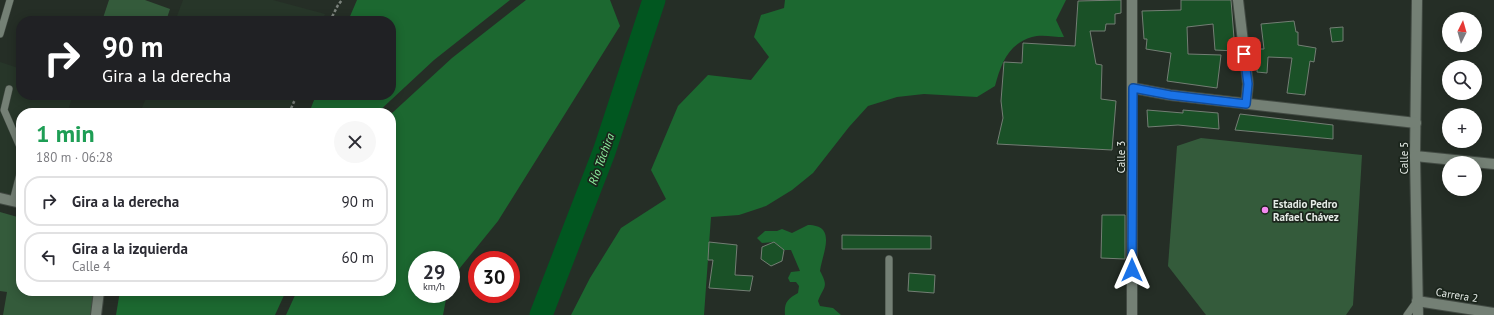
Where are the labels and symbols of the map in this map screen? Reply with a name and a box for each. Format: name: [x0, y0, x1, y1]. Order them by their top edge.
north arrow: [1442, 12, 1482, 52]
pin: [1227, 37, 1261, 71]
water label: Río Táchira: [585, 131, 617, 187]
street label: Calle 3: [1114, 141, 1128, 173]
street label: Calle 5: [1397, 142, 1411, 174]
place label: Estadio Pedro Rafael Chávez: [1273, 197, 1339, 224]
marker: Estadio Pedro Rafael Chávez: [1260, 205, 1270, 215]
position arrow: [1111, 249, 1153, 291]
speed limit sign: 30: [468, 251, 520, 303]
street label: Carrera 2: [1435, 285, 1479, 305]

